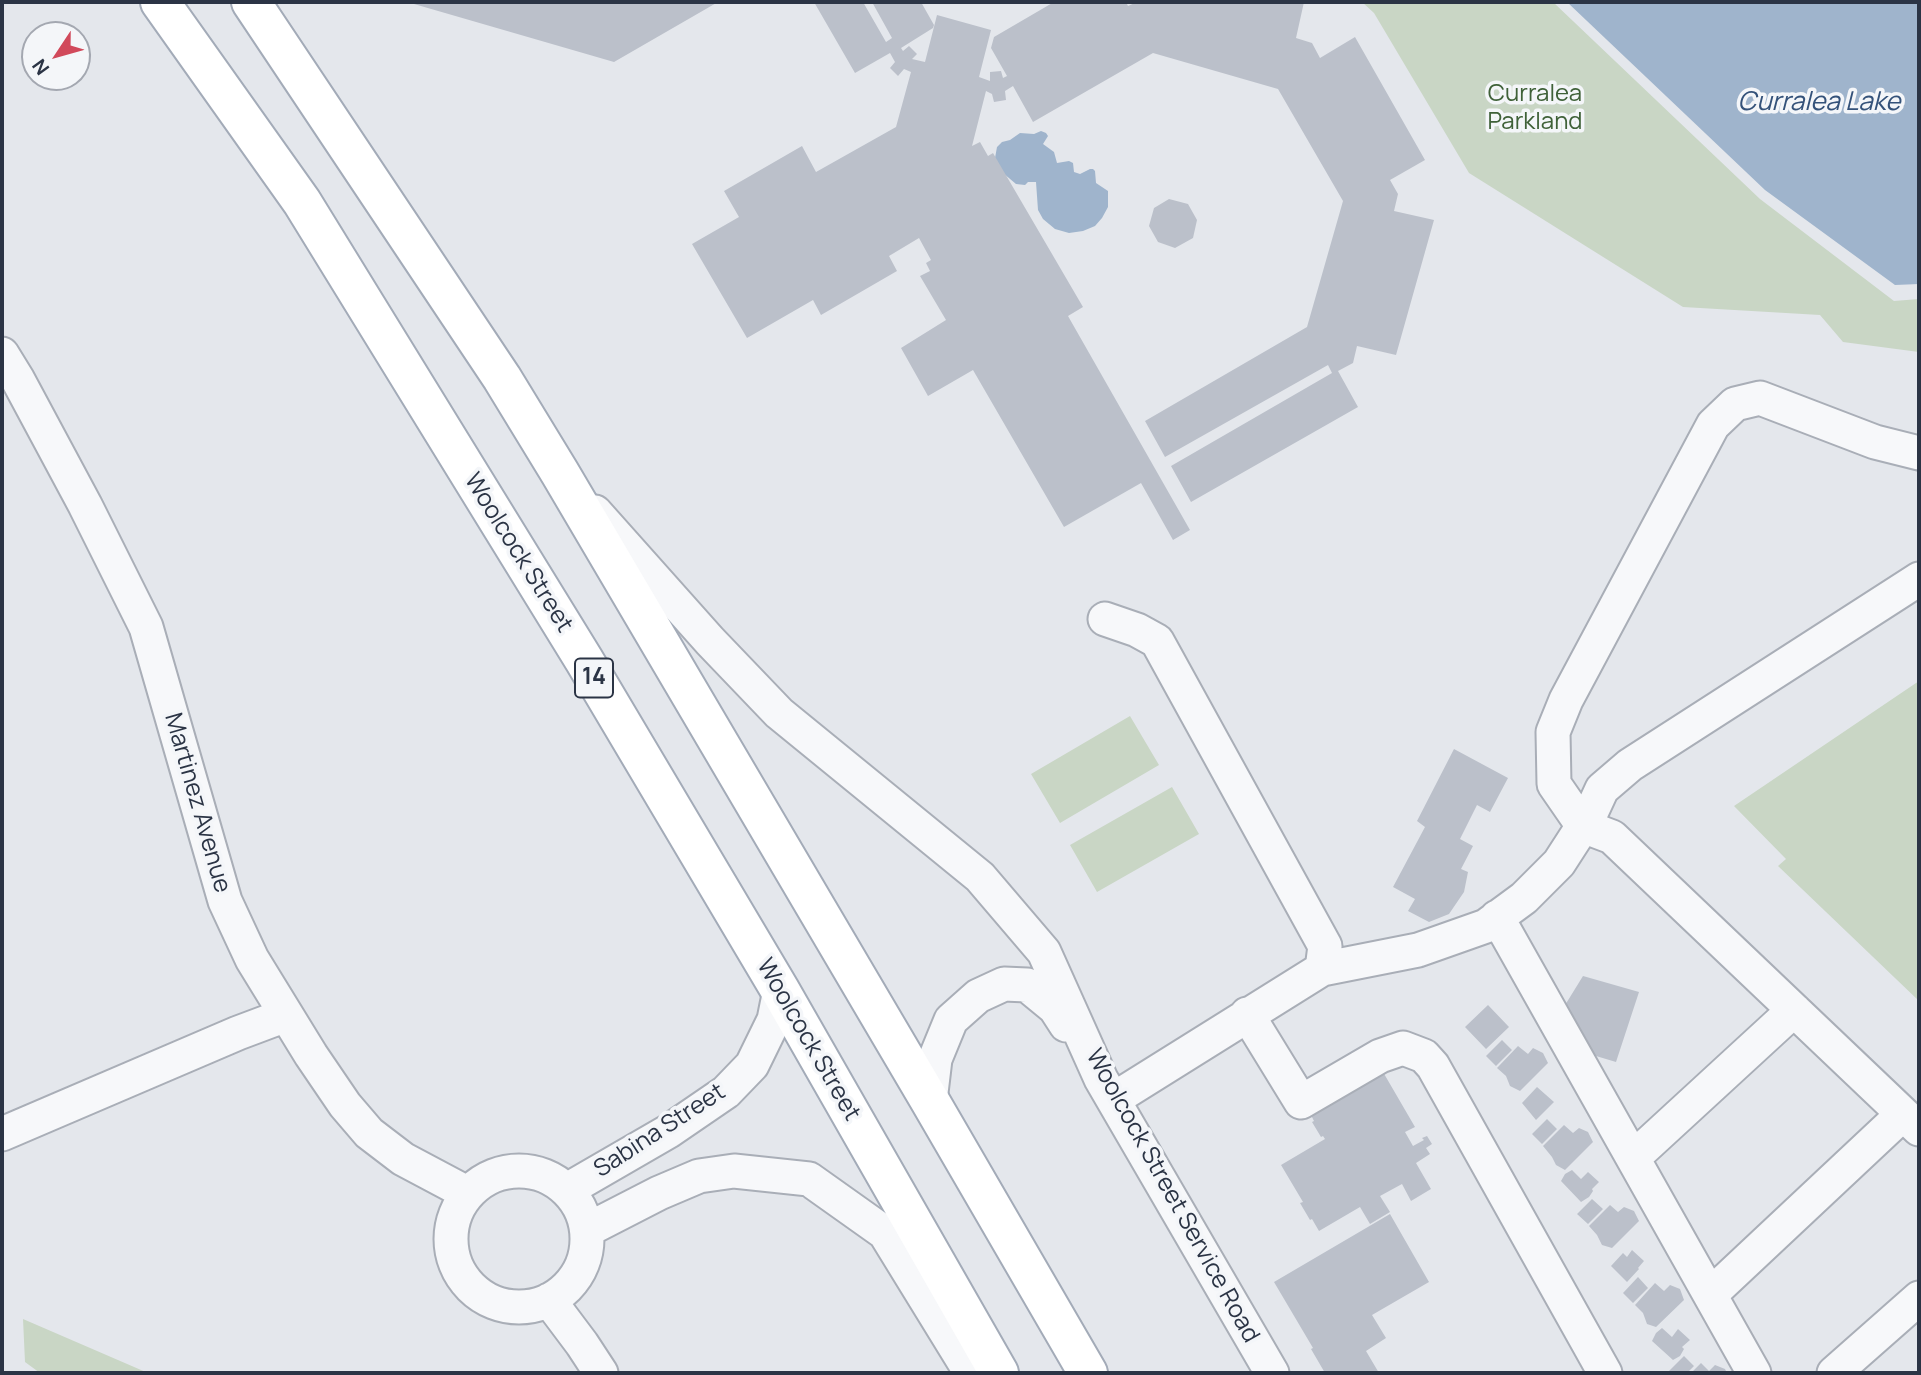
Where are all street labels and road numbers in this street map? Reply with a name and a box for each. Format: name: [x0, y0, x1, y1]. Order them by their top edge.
street label: Woolcock Street: [457, 468, 579, 638]
road number: 14: [575, 658, 613, 698]
street label: Martinez Avenue: [158, 710, 236, 896]
street label: Woolcock Street: [750, 954, 866, 1126]
street label: Woolcock Street Service Road: [1079, 1044, 1265, 1348]
street label: Sabina Street: [589, 1078, 731, 1184]

